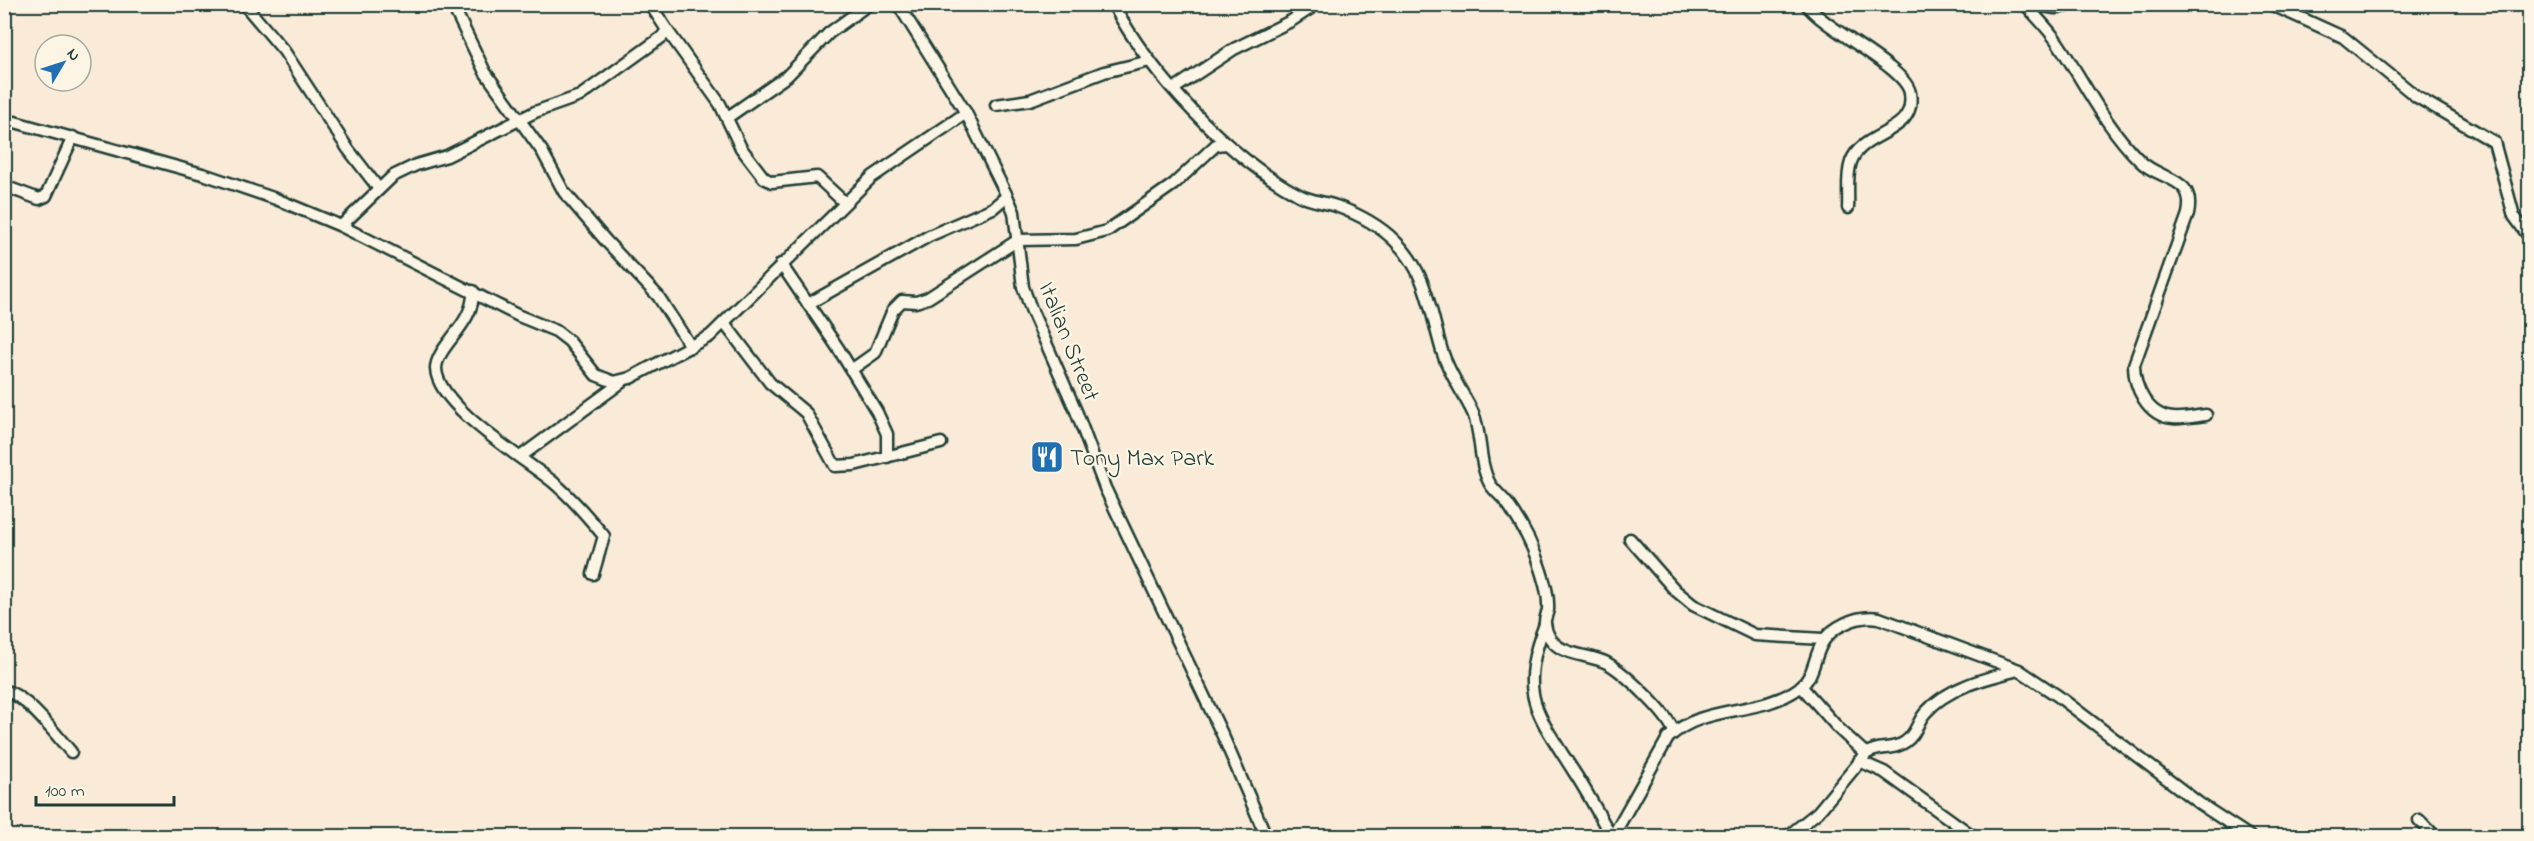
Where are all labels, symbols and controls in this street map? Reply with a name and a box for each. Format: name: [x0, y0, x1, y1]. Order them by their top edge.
north arrow: [33, 33, 93, 93]
text: N: [60, 43, 86, 67]
street label: Italian Street: [1028, 277, 1108, 407]
restaurant icon: Tony Max Park: [1029, 439, 1065, 475]
place label: Tony Max Park: [1070, 442, 1215, 478]
scale bar: [36, 769, 174, 807]
text: 100 m: [45, 779, 85, 805]

